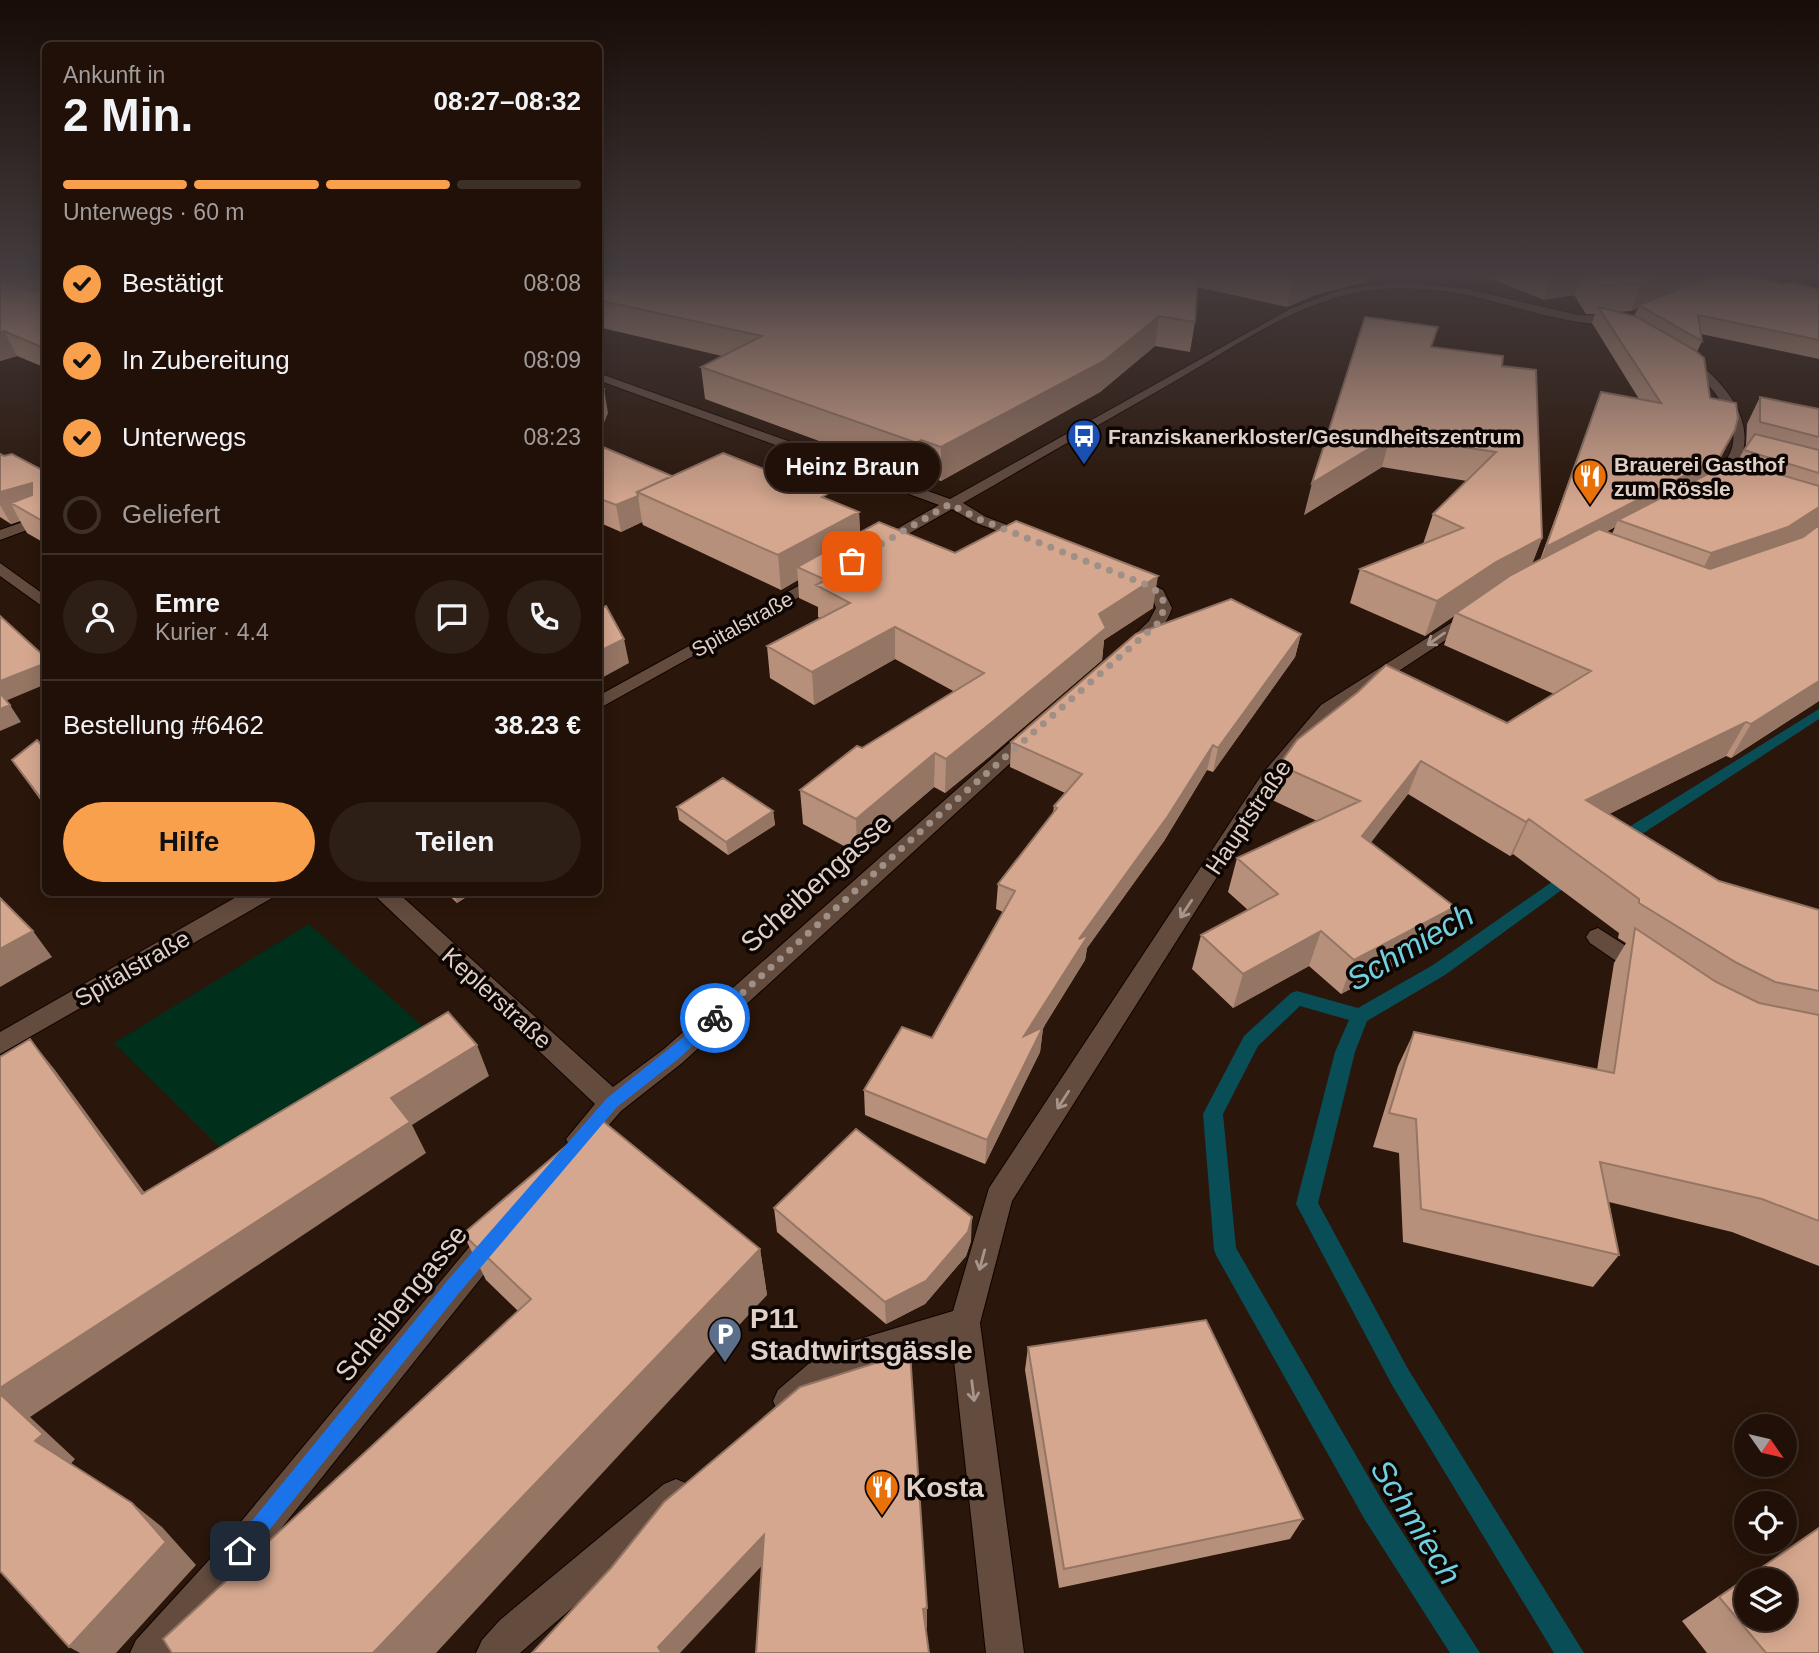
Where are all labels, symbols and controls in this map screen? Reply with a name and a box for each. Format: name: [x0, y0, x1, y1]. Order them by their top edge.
text: Ankunft in: [63, 62, 165, 88]
text: 08:27–08:32: [434, 86, 581, 116]
text: 2 Min.: [63, 89, 193, 141]
text: Unterwegs · 60 m: [63, 199, 245, 225]
icon: check: [63, 265, 101, 303]
text: Bestätigt: [122, 268, 223, 298]
text: 08:08: [523, 270, 581, 296]
icon: check: [63, 342, 101, 380]
text: In Zubereitung: [122, 345, 290, 375]
text: 08:09: [523, 347, 581, 373]
bus stop icon: Franziskanerkloster/Gesundheitszentrum: [1065, 417, 1103, 466]
icon: check: [63, 419, 101, 457]
text: Unterwegs: [122, 422, 246, 452]
text: 08:23: [523, 424, 581, 450]
place label: Franziskanerkloster/Gesundheitszentrum: [1108, 425, 1521, 448]
callout: Heinz Braun: [764, 442, 940, 491]
place label: Brauerei Gasthof zum Rössle: [1614, 453, 1785, 500]
text: Heinz Braun: [785, 454, 920, 480]
restaurant icon: Brauerei Gasthof zum Rössle: [1571, 457, 1609, 506]
text: Geliefert: [122, 499, 220, 529]
pin: [822, 531, 882, 591]
icon: bag: [833, 542, 871, 580]
button: person: [63, 580, 137, 654]
button: chat: [415, 580, 489, 654]
button: phone: [507, 580, 581, 654]
street label: Spitalstraße: [687, 587, 797, 661]
text: Emre: [155, 588, 220, 618]
text: Kurier · 4.4: [155, 619, 269, 645]
one-way arrow: [1427, 632, 1446, 646]
text: Bestellung #6462: [63, 710, 264, 740]
text: 38.23 €: [494, 710, 581, 740]
street label: Hauptstraße: [1200, 755, 1296, 879]
button: Hilfe: [63, 802, 315, 882]
button: Teilen: [329, 802, 581, 882]
street label: Scheibengasse: [734, 807, 898, 959]
water label: Schmiech: [1340, 896, 1480, 998]
one-way arrow: [1179, 899, 1194, 918]
street label: Spitalstraße: [70, 924, 194, 1012]
street label: Keplerstraße: [437, 942, 557, 1054]
courier: [680, 983, 750, 1053]
icon: bike: [696, 999, 734, 1037]
one-way arrow: [1055, 1090, 1070, 1109]
street label: Scheibengasse: [329, 1219, 473, 1387]
one-way arrow: [975, 1248, 988, 1271]
place label: P11 Stadtwirtsgässle: [750, 1303, 973, 1366]
parking icon: P11 Stadtwirtsgässle: [706, 1315, 744, 1364]
one-way arrow: [967, 1379, 980, 1402]
north arrow: [1734, 1414, 1797, 1477]
map controls: [1734, 1414, 1797, 1631]
water label: Schmiech: [1364, 1453, 1468, 1591]
restaurant icon: Kosta: [863, 1468, 901, 1517]
place label: Kosta: [906, 1472, 984, 1503]
button: locate: [1734, 1491, 1797, 1554]
pin: [210, 1521, 270, 1581]
icon: home: [221, 1532, 259, 1570]
button: layers: [1734, 1568, 1797, 1631]

